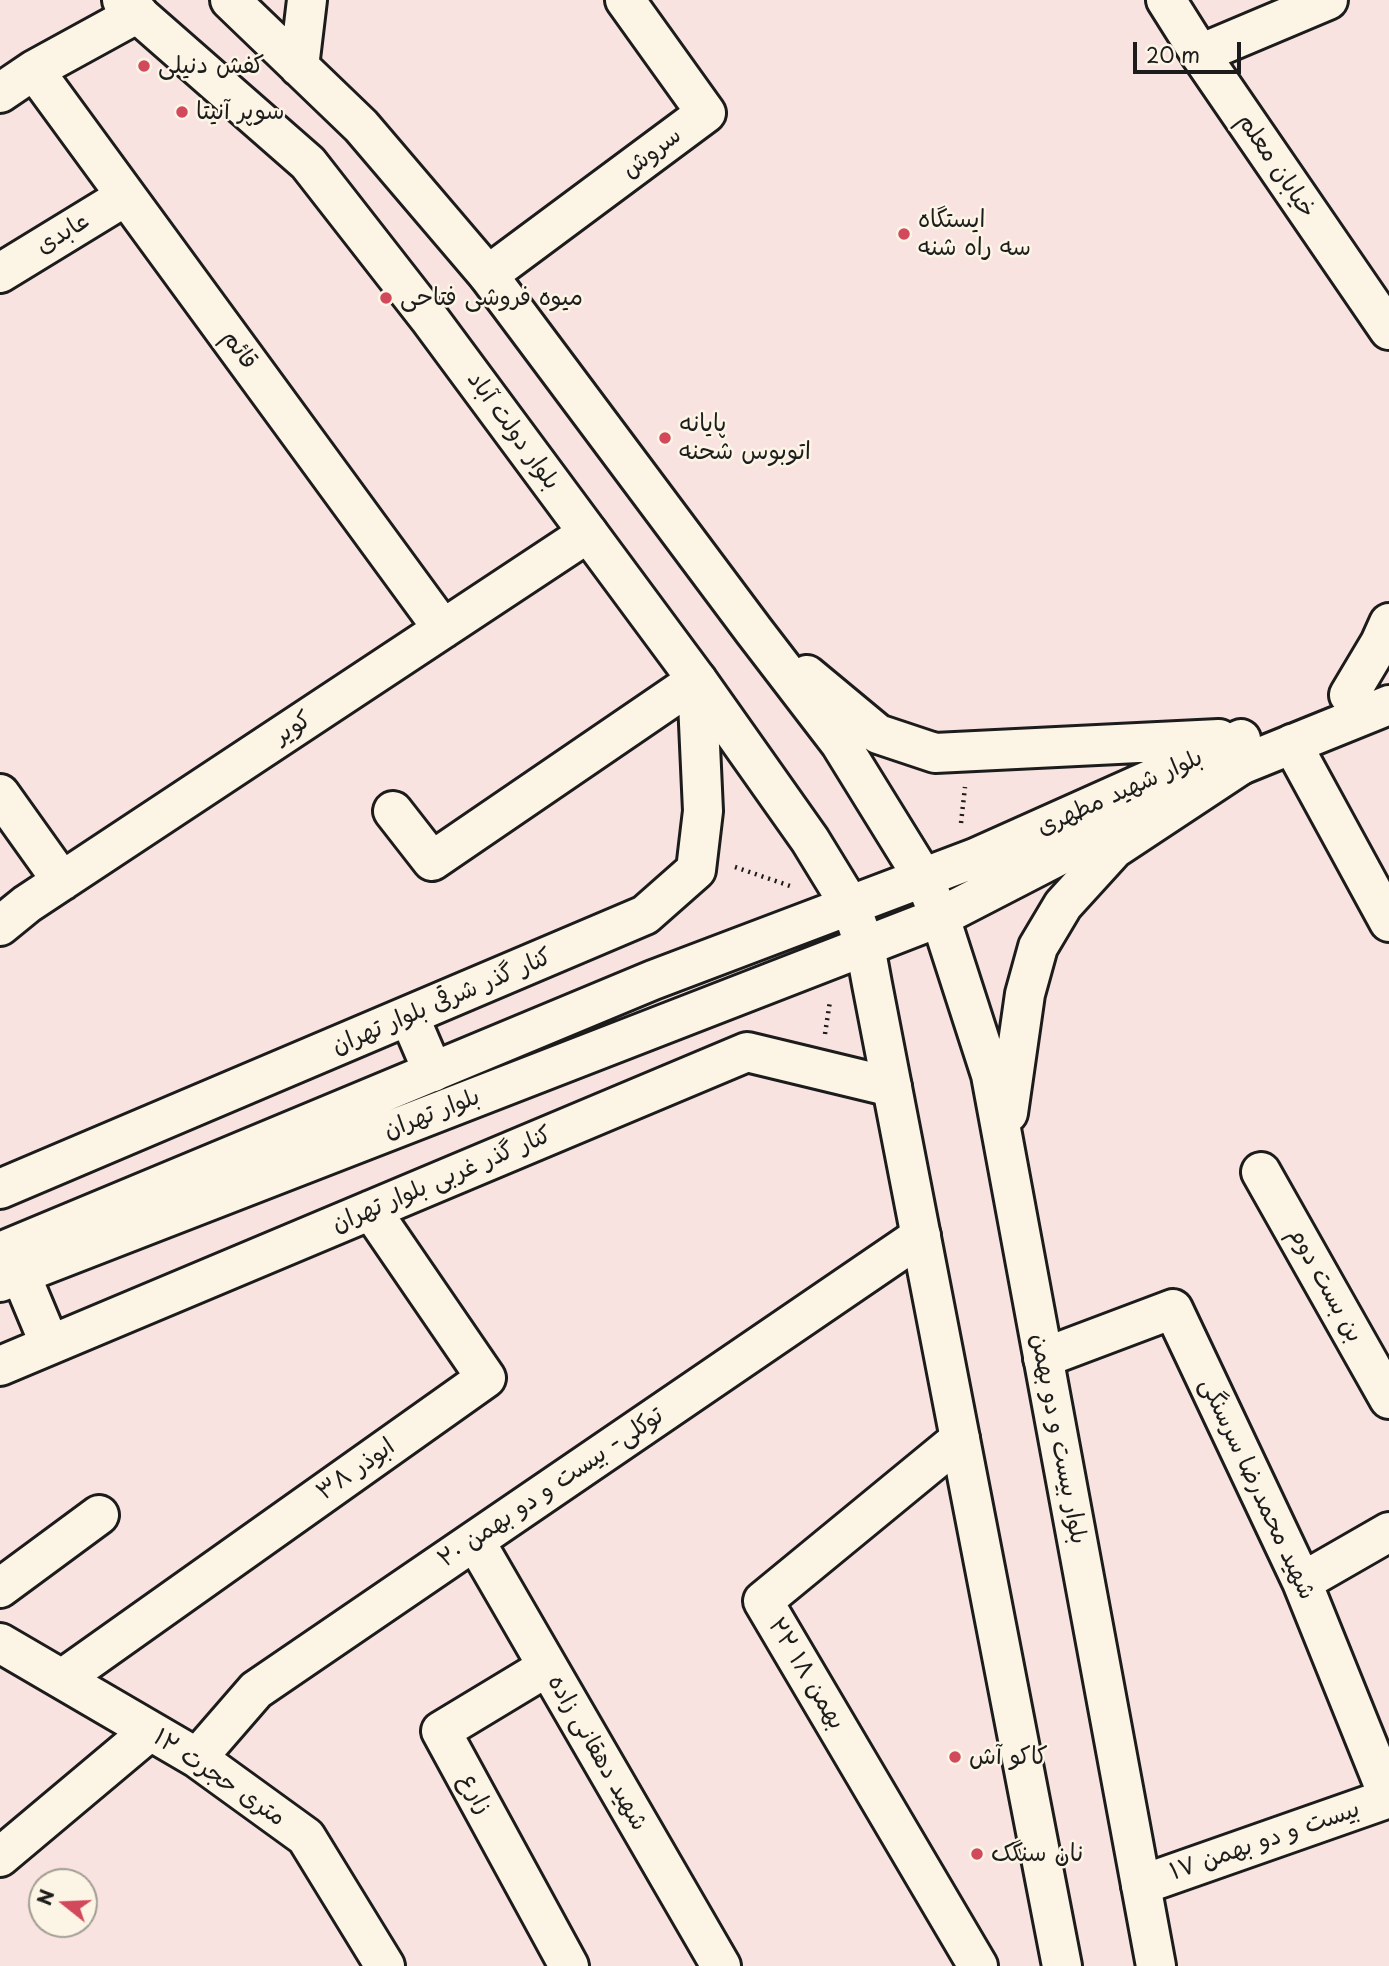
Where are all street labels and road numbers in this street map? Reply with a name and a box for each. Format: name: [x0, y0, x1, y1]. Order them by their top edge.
street label: خیابان معلم: [1231, 108, 1321, 224]
street label: سروش: [617, 121, 687, 185]
street label: عابدی: [31, 207, 95, 261]
street label: قائم: [215, 325, 263, 375]
street label: بلوار دولت آباد: [460, 366, 566, 496]
street label: کویر: [269, 705, 317, 751]
street label: بلوار شهید مطهری: [1033, 744, 1207, 842]
street label: کنار گذر شرقی بلوار تهران: [328, 943, 556, 1061]
street label: بلوار تهران: [380, 1083, 484, 1145]
street label: کنار گذر غربی بلوار تهران: [328, 1121, 556, 1239]
street label: بن بست دوم: [1282, 1222, 1368, 1348]
street label: بلوار بیست و دو بهمن: [1023, 1331, 1093, 1547]
street label: شهید محمدرضا سرسنگی: [1193, 1374, 1321, 1604]
street label: توکلی- بیست و دو بهمن ۲۰: [433, 1402, 669, 1574]
street label: ۳۸ ابوذر: [311, 1433, 401, 1507]
street label: ۲۲ بهمن ۱۸: [761, 1613, 851, 1735]
street label: شهید دهقانی زاده: [541, 1670, 653, 1836]
street label: ۱۲ متری حجرت: [147, 1723, 291, 1833]
street label: زارع: [452, 1769, 498, 1819]
street label: بیست و دو بهمن ۱۷: [1166, 1795, 1364, 1887]

